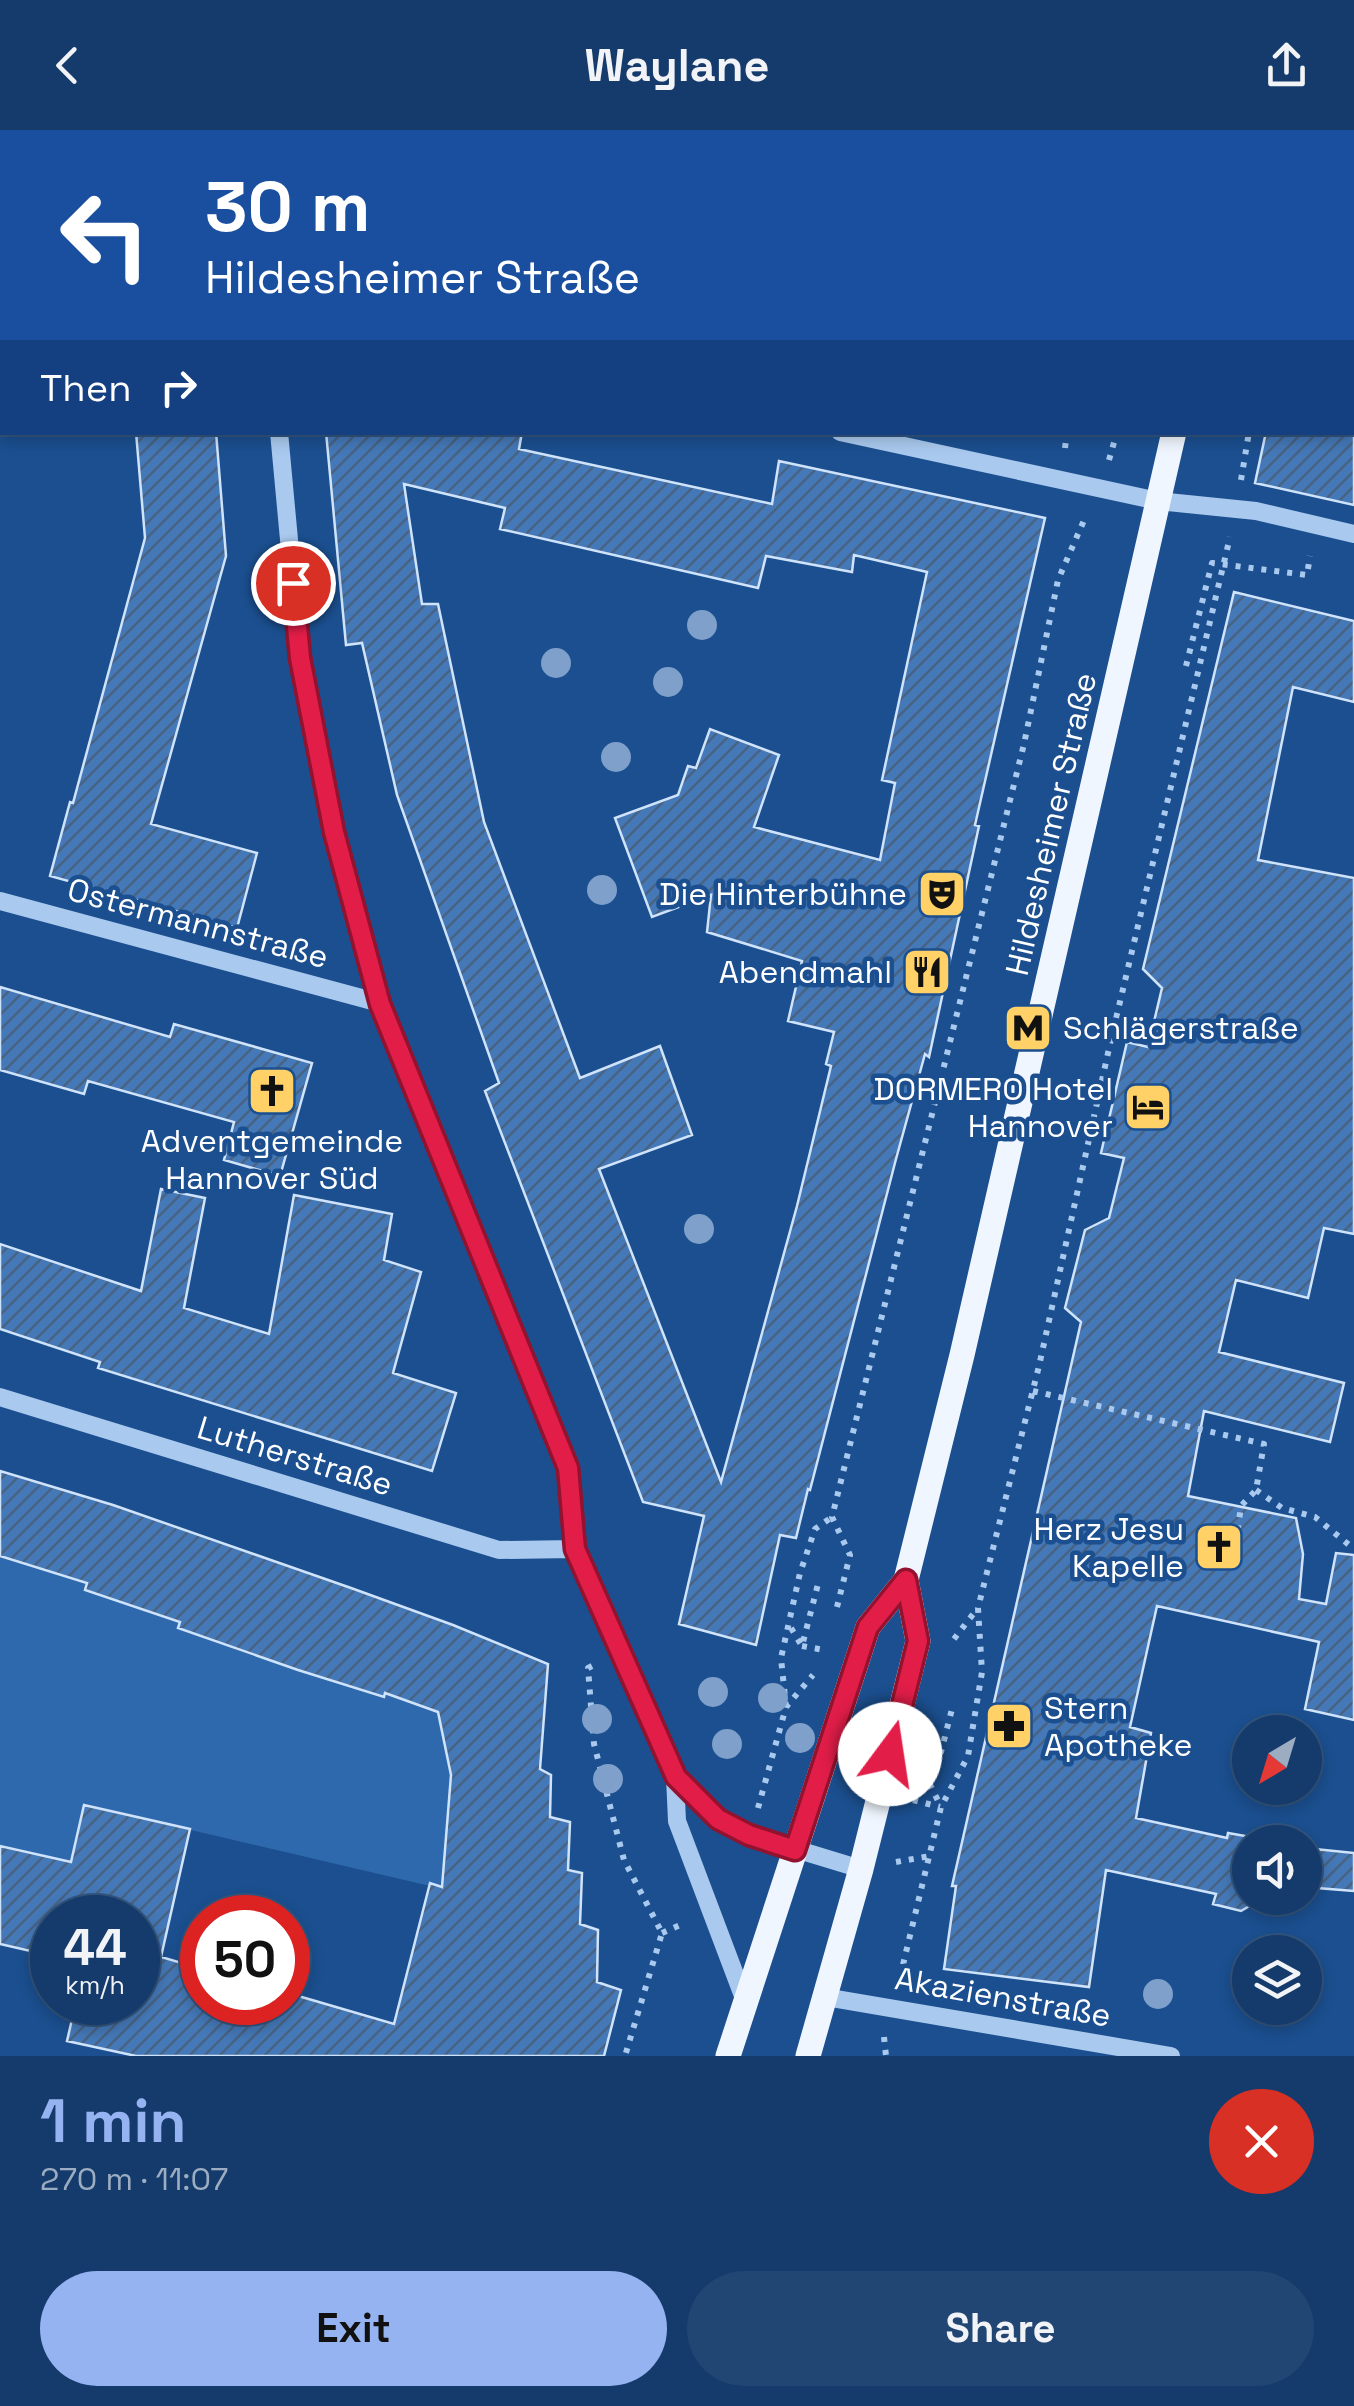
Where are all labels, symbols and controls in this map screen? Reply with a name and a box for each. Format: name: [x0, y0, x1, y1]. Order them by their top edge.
text: Waylane: [585, 37, 769, 94]
icon: back: [40, 38, 95, 93]
icon: share: [1259, 38, 1314, 93]
text: 30 m: [205, 162, 370, 251]
icon: left: [40, 170, 170, 300]
text: Hildesheimer Straße: [205, 249, 640, 306]
icon: right: [151, 360, 206, 415]
text: Then: [40, 364, 131, 412]
pin: [251, 541, 336, 626]
icon: arrive: [266, 556, 321, 611]
street label: Hildesheimer Straße: [997, 669, 1105, 979]
theatre icon: Die Hinterbühne: [916, 868, 968, 920]
street label: Ostermannstraße: [63, 869, 333, 977]
place label: Die Hinterbühne: [659, 874, 907, 914]
restaurant icon: Abendmahl: [901, 946, 953, 998]
place label: Abendmahl: [719, 952, 892, 992]
metro station icon: Schlägerstraße: [1002, 1002, 1054, 1054]
place label: Schlägerstraße: [1063, 1008, 1299, 1048]
church icon: Adventgemeinde Hannover Süd: [246, 1065, 298, 1117]
place label: DORMERO Hotel Hannover: [874, 1069, 1113, 1146]
hotel icon: DORMERO Hotel Hannover: [1122, 1081, 1174, 1133]
place label: Adventgemeinde Hannover Süd: [141, 1121, 403, 1198]
street label: Lutherstraße: [192, 1407, 398, 1505]
place label: Herz Jesu Kapelle: [1034, 1509, 1184, 1586]
church icon: Herz Jesu Kapelle: [1193, 1521, 1245, 1573]
place label: Stern Apotheke: [1044, 1688, 1193, 1765]
pharmacy icon: Stern Apotheke: [983, 1700, 1035, 1752]
position arrow: [838, 1702, 942, 1806]
north arrow: [1232, 1715, 1322, 1805]
map controls: [1232, 1715, 1322, 2025]
button: sound: [1232, 1825, 1322, 1915]
speed limit sign: 50: [180, 1895, 310, 2025]
text: 44: [63, 1916, 127, 1980]
button: layers: [1232, 1935, 1322, 2025]
street label: Akazienstraße: [892, 1958, 1114, 2036]
text: km/h: [65, 1969, 125, 2001]
text: 1 min: [40, 2083, 187, 2160]
button: close: [1209, 2089, 1314, 2194]
text: 270 m · 11:07: [40, 2159, 228, 2199]
button: Exit: [40, 2271, 667, 2386]
button: Share: [687, 2271, 1314, 2386]

